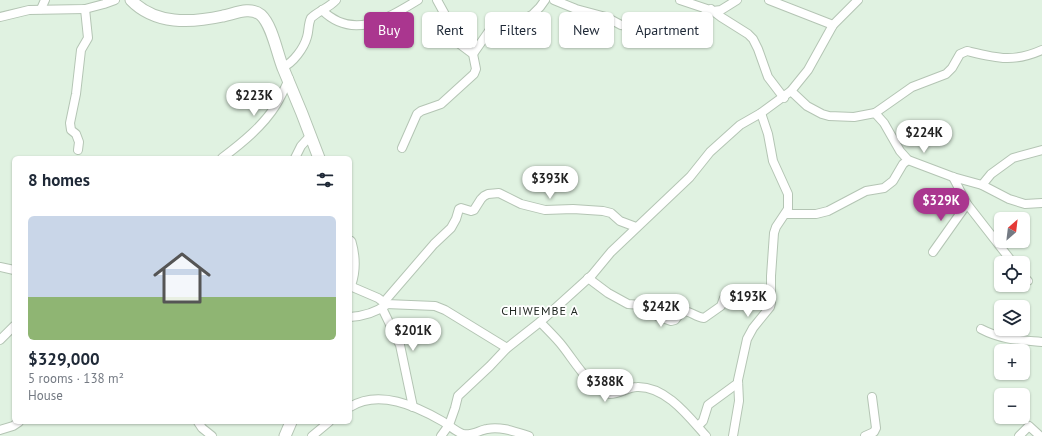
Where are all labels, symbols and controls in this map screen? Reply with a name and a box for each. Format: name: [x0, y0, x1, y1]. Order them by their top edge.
chip: Buy: [364, 12, 414, 48]
chip: Rent: [422, 12, 477, 48]
chip: Filters: [485, 12, 551, 48]
chip: New: [559, 12, 614, 48]
chip: Apartment: [622, 12, 713, 48]
pin: $223K: [226, 83, 282, 117]
text: $223K: [235, 87, 273, 104]
pin: $224K: [896, 120, 952, 154]
text: $224K: [905, 124, 943, 141]
pin: $393K: [522, 166, 578, 200]
text: 8 homes: [28, 169, 90, 191]
icon: filters: [314, 169, 336, 191]
text: $393K: [531, 170, 569, 187]
pin: $329K: [913, 188, 969, 222]
text: $329K: [922, 192, 960, 209]
north arrow: [994, 212, 1030, 248]
map controls: [994, 212, 1030, 424]
icon: home: [146, 242, 218, 314]
button: locate: [994, 256, 1030, 292]
pin: $193K: [720, 284, 776, 318]
text: $193K: [729, 288, 767, 305]
pin: $242K: [633, 294, 689, 328]
text: $242K: [642, 298, 680, 315]
button: layers: [994, 300, 1030, 336]
district label: CHIWEMBE A: [501, 303, 579, 318]
pin: $201K: [385, 318, 441, 352]
text: $201K: [394, 322, 432, 339]
button: +: [994, 344, 1030, 380]
text: $329,000: [28, 348, 100, 370]
pin: $388K: [577, 369, 633, 403]
text: 5 rooms · 138 m²: [28, 370, 124, 387]
text: $388K: [586, 373, 624, 390]
text: House: [28, 387, 63, 404]
button: −: [994, 388, 1030, 424]

